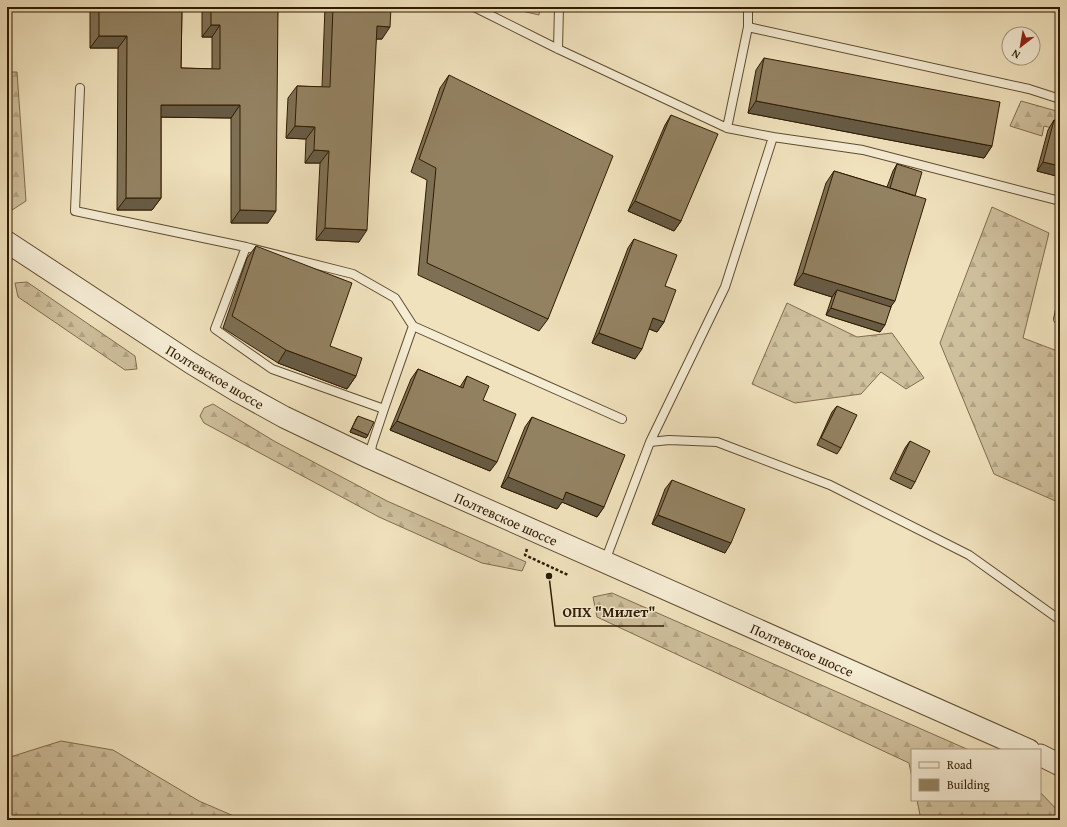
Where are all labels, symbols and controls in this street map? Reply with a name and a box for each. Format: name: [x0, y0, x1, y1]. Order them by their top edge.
north arrow: [1001, 26, 1041, 66]
text: N: [1008, 45, 1023, 63]
street label: Полтевское шоссе: [162, 340, 268, 414]
street label: Полтевское шоссе: [451, 487, 561, 551]
callout: ОПХ "Милет": [555, 599, 664, 626]
text: ОПХ "Милет": [562, 601, 656, 622]
street label: Полтевское шоссе: [747, 618, 857, 682]
legend: [911, 749, 1041, 801]
text: Road: [947, 756, 973, 773]
text: Building: [947, 776, 990, 793]

